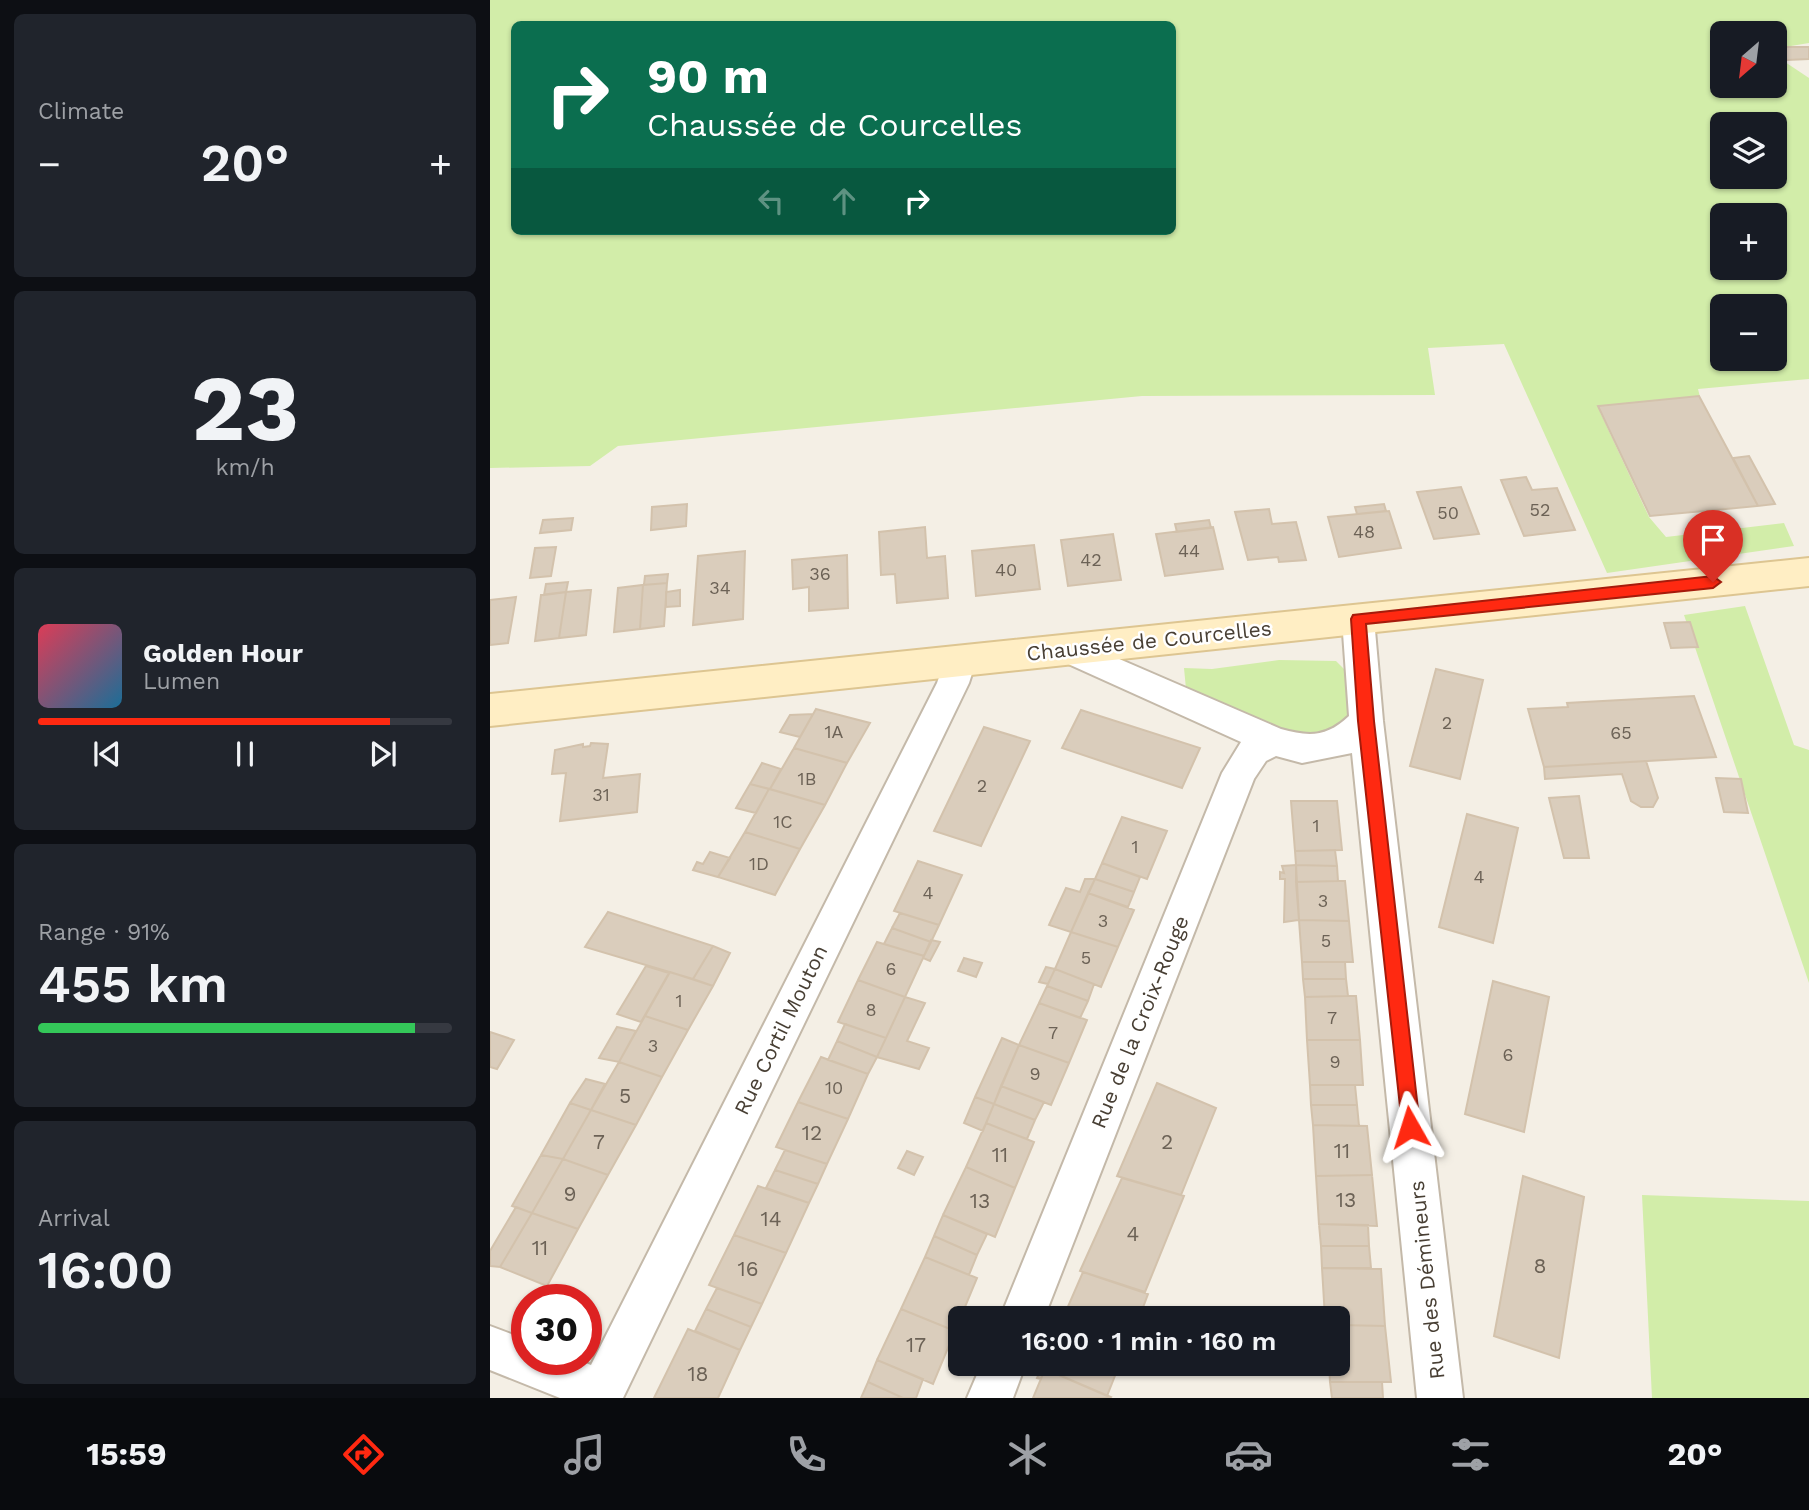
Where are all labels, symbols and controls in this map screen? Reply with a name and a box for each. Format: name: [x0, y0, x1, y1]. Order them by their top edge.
north arrow: [1710, 21, 1787, 98]
map controls: [1710, 21, 1787, 371]
text: 90 m: [647, 47, 769, 105]
icon: right: [532, 49, 623, 140]
text: Climate: [38, 98, 124, 125]
text: Chaussée de Courcelles: [647, 106, 1022, 144]
button: layers: [1710, 112, 1787, 189]
text: 20°: [201, 133, 289, 194]
text: −: [38, 142, 61, 186]
text: +: [429, 142, 452, 186]
icon: left: [752, 182, 790, 220]
icon: ahead: [825, 182, 863, 220]
icon: right: [898, 182, 936, 220]
button: +: [1710, 203, 1787, 280]
button: −: [1710, 294, 1787, 371]
text: 23: [191, 355, 299, 462]
text: km/h: [215, 454, 275, 481]
house number: 52: [1530, 499, 1550, 520]
house number: 50: [1437, 502, 1459, 523]
pin: [1683, 510, 1743, 582]
house number: 48: [1353, 521, 1375, 542]
icon: arrive: [1694, 521, 1732, 559]
house number: 44: [1178, 540, 1200, 561]
house number: 42: [1080, 549, 1102, 570]
house number: 40: [995, 559, 1017, 580]
house number: 36: [809, 563, 831, 584]
house number: 34: [709, 577, 731, 598]
street label: Chaussée de Courcelles: [1025, 615, 1273, 666]
text: Golden Hour: [143, 638, 303, 668]
text: Lumen: [143, 668, 220, 695]
house number: 2: [1442, 712, 1452, 733]
house number: 1A: [825, 721, 844, 742]
house number: 65: [1610, 722, 1632, 743]
icon: previous: [88, 735, 126, 773]
icon: pause: [226, 735, 264, 773]
icon: next: [364, 735, 402, 773]
house number: 1B: [798, 768, 816, 789]
house number: 2: [977, 775, 987, 796]
house number: 31: [592, 784, 610, 805]
house number: 1C: [773, 811, 793, 832]
house number: 1: [1312, 815, 1320, 836]
house number: 1: [1131, 836, 1139, 857]
house number: 1D: [749, 853, 769, 874]
house number: 4: [1474, 866, 1485, 887]
house number: 4: [923, 882, 934, 903]
house number: 3: [1318, 890, 1328, 911]
house number: 3: [1098, 910, 1108, 931]
street label: Rue de la Croix-Rouge: [1085, 912, 1194, 1132]
text: Range · 91%: [38, 919, 170, 946]
house number: 5: [1321, 930, 1331, 951]
street label: Rue Cortil Mouton: [729, 941, 833, 1119]
house number: 5: [1081, 947, 1091, 968]
text: 455 km: [38, 954, 228, 1015]
house number: 6: [886, 958, 896, 979]
house number: 1: [675, 990, 683, 1011]
house number: 8: [865, 999, 877, 1020]
house number: 7: [1327, 1007, 1337, 1028]
house number: 7: [1048, 1022, 1058, 1043]
house number: 3: [648, 1035, 658, 1056]
house number: 6: [1503, 1044, 1513, 1065]
house number: 9: [1329, 1051, 1341, 1072]
house number: 9: [1029, 1063, 1041, 1084]
house number: 10: [825, 1077, 843, 1098]
house number: 5: [619, 1083, 631, 1108]
position arrow: [1373, 1090, 1447, 1164]
house number: 12: [802, 1120, 822, 1145]
house number: 7: [593, 1129, 605, 1154]
house number: 2: [1161, 1129, 1173, 1154]
house number: 11: [1334, 1138, 1350, 1163]
house number: 11: [992, 1142, 1008, 1167]
street label: Rue des Démineurs: [1404, 1179, 1449, 1381]
house number: 9: [564, 1181, 576, 1206]
house number: 13: [1336, 1187, 1356, 1212]
house number: 13: [970, 1188, 990, 1213]
text: Arrival: [38, 1205, 110, 1232]
house number: 14: [760, 1206, 782, 1231]
house number: 4: [1127, 1221, 1139, 1246]
house number: 11: [532, 1235, 548, 1260]
text: 16:00: [38, 1240, 173, 1301]
house number: 8: [1534, 1253, 1546, 1278]
house number: 16: [738, 1256, 758, 1281]
speed limit sign: 30: [511, 1284, 602, 1375]
text: 16:00 · 1 min · 160 m: [1022, 1326, 1276, 1356]
house number: 17: [906, 1332, 926, 1357]
house number: 18: [687, 1361, 709, 1386]
icon: directions: [339, 1430, 388, 1479]
icon: music: [560, 1430, 609, 1479]
icon: phone: [782, 1430, 831, 1479]
icon: climate: [1003, 1430, 1052, 1479]
icon: car: [1224, 1430, 1273, 1479]
icon: filters: [1446, 1430, 1495, 1479]
text: 15:59: [86, 1435, 167, 1473]
text: 20°: [1667, 1435, 1723, 1473]

